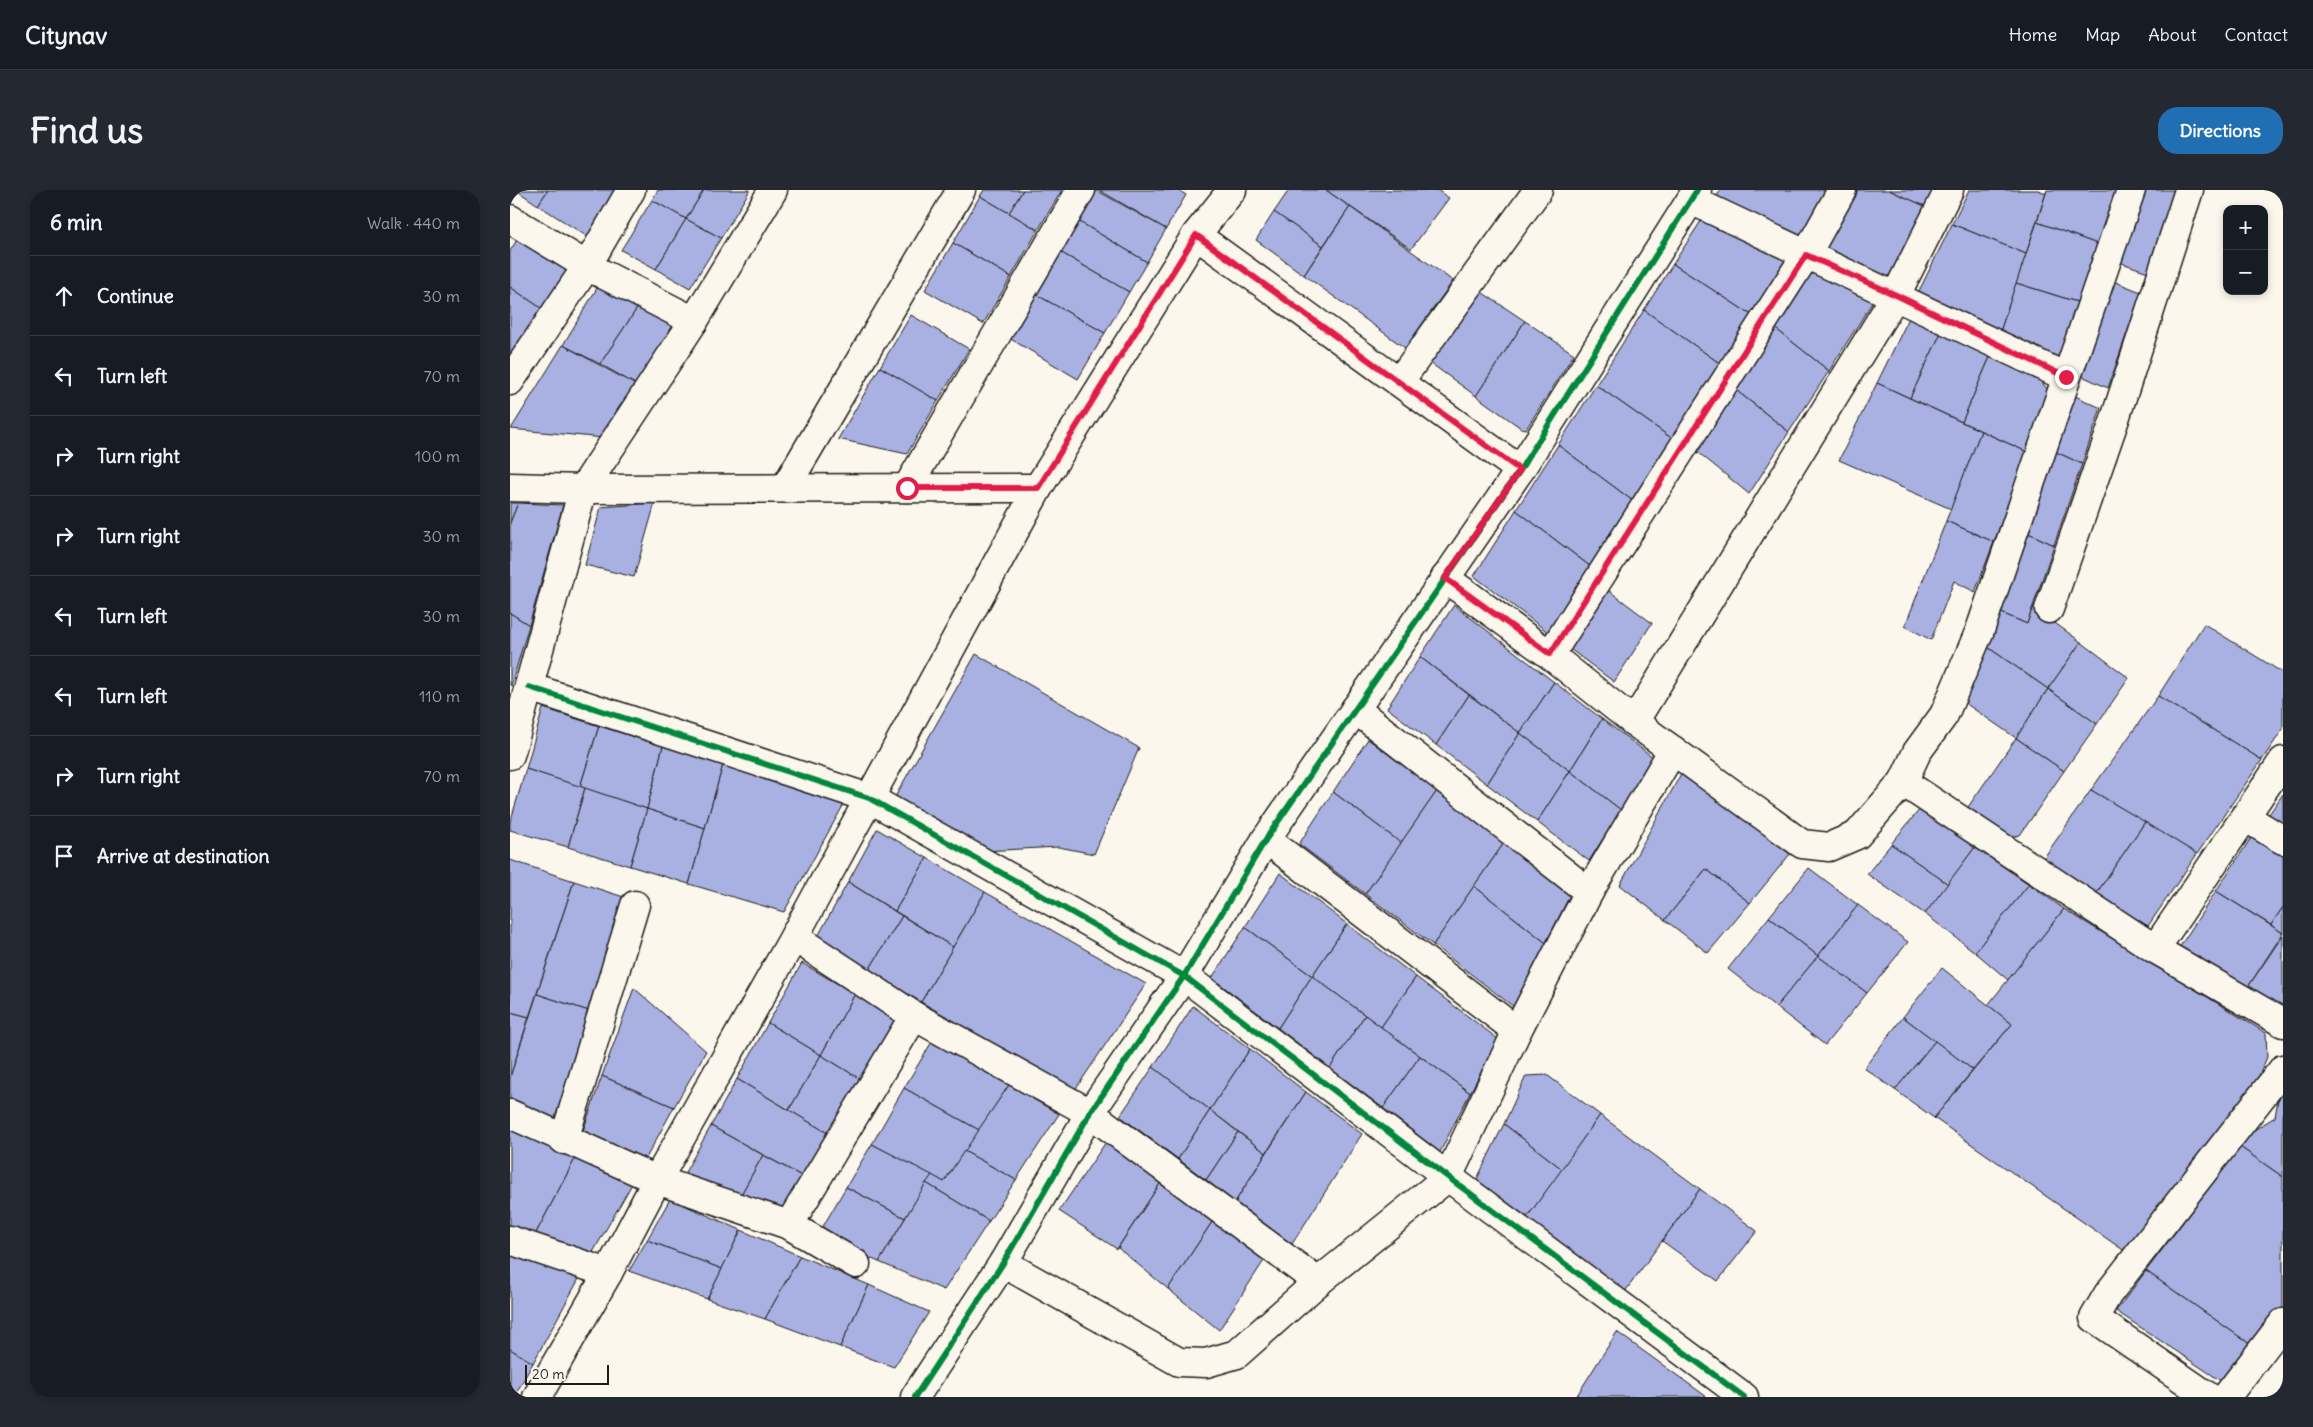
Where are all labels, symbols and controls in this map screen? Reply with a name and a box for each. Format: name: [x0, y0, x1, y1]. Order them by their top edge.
text: Citynav: [25, 20, 107, 50]
text: Home: [2009, 23, 2057, 46]
text: Map: [2085, 23, 2120, 46]
text: About: [2148, 23, 2196, 46]
text: Contact: [2224, 23, 2288, 46]
button: Directions: [2158, 107, 2283, 154]
text: Find us: [30, 108, 143, 152]
map controls: [2223, 205, 2268, 295]
button: +: [2223, 205, 2268, 250]
text: 6 min: [50, 209, 102, 236]
text: Walk · 440 m: [367, 213, 460, 233]
button: −: [2223, 250, 2268, 295]
icon: ahead: [50, 282, 78, 310]
text: Continue: [97, 284, 174, 308]
text: 30 m: [423, 286, 460, 306]
icon: left: [50, 362, 78, 390]
text: Turn left: [97, 364, 167, 388]
text: 70 m: [424, 366, 460, 386]
route end: [2055, 366, 2078, 389]
icon: right: [50, 442, 78, 470]
text: Turn right: [97, 444, 180, 468]
text: 100 m: [415, 446, 460, 466]
route start: [896, 477, 919, 500]
icon: right: [50, 522, 78, 550]
text: Turn right: [97, 524, 180, 548]
text: 30 m: [423, 526, 460, 546]
icon: left: [50, 602, 78, 630]
text: Turn left: [97, 604, 167, 628]
text: 30 m: [423, 606, 460, 626]
icon: left: [50, 682, 78, 710]
text: Turn left: [97, 684, 167, 708]
text: 110 m: [419, 686, 460, 706]
icon: right: [50, 762, 78, 790]
text: Turn right: [97, 764, 180, 788]
text: 70 m: [424, 766, 460, 786]
icon: arrive: [50, 842, 78, 870]
text: Arrive at destination: [97, 844, 270, 868]
scale bar: [525, 1362, 609, 1385]
text: 20 m: [532, 1365, 565, 1383]

